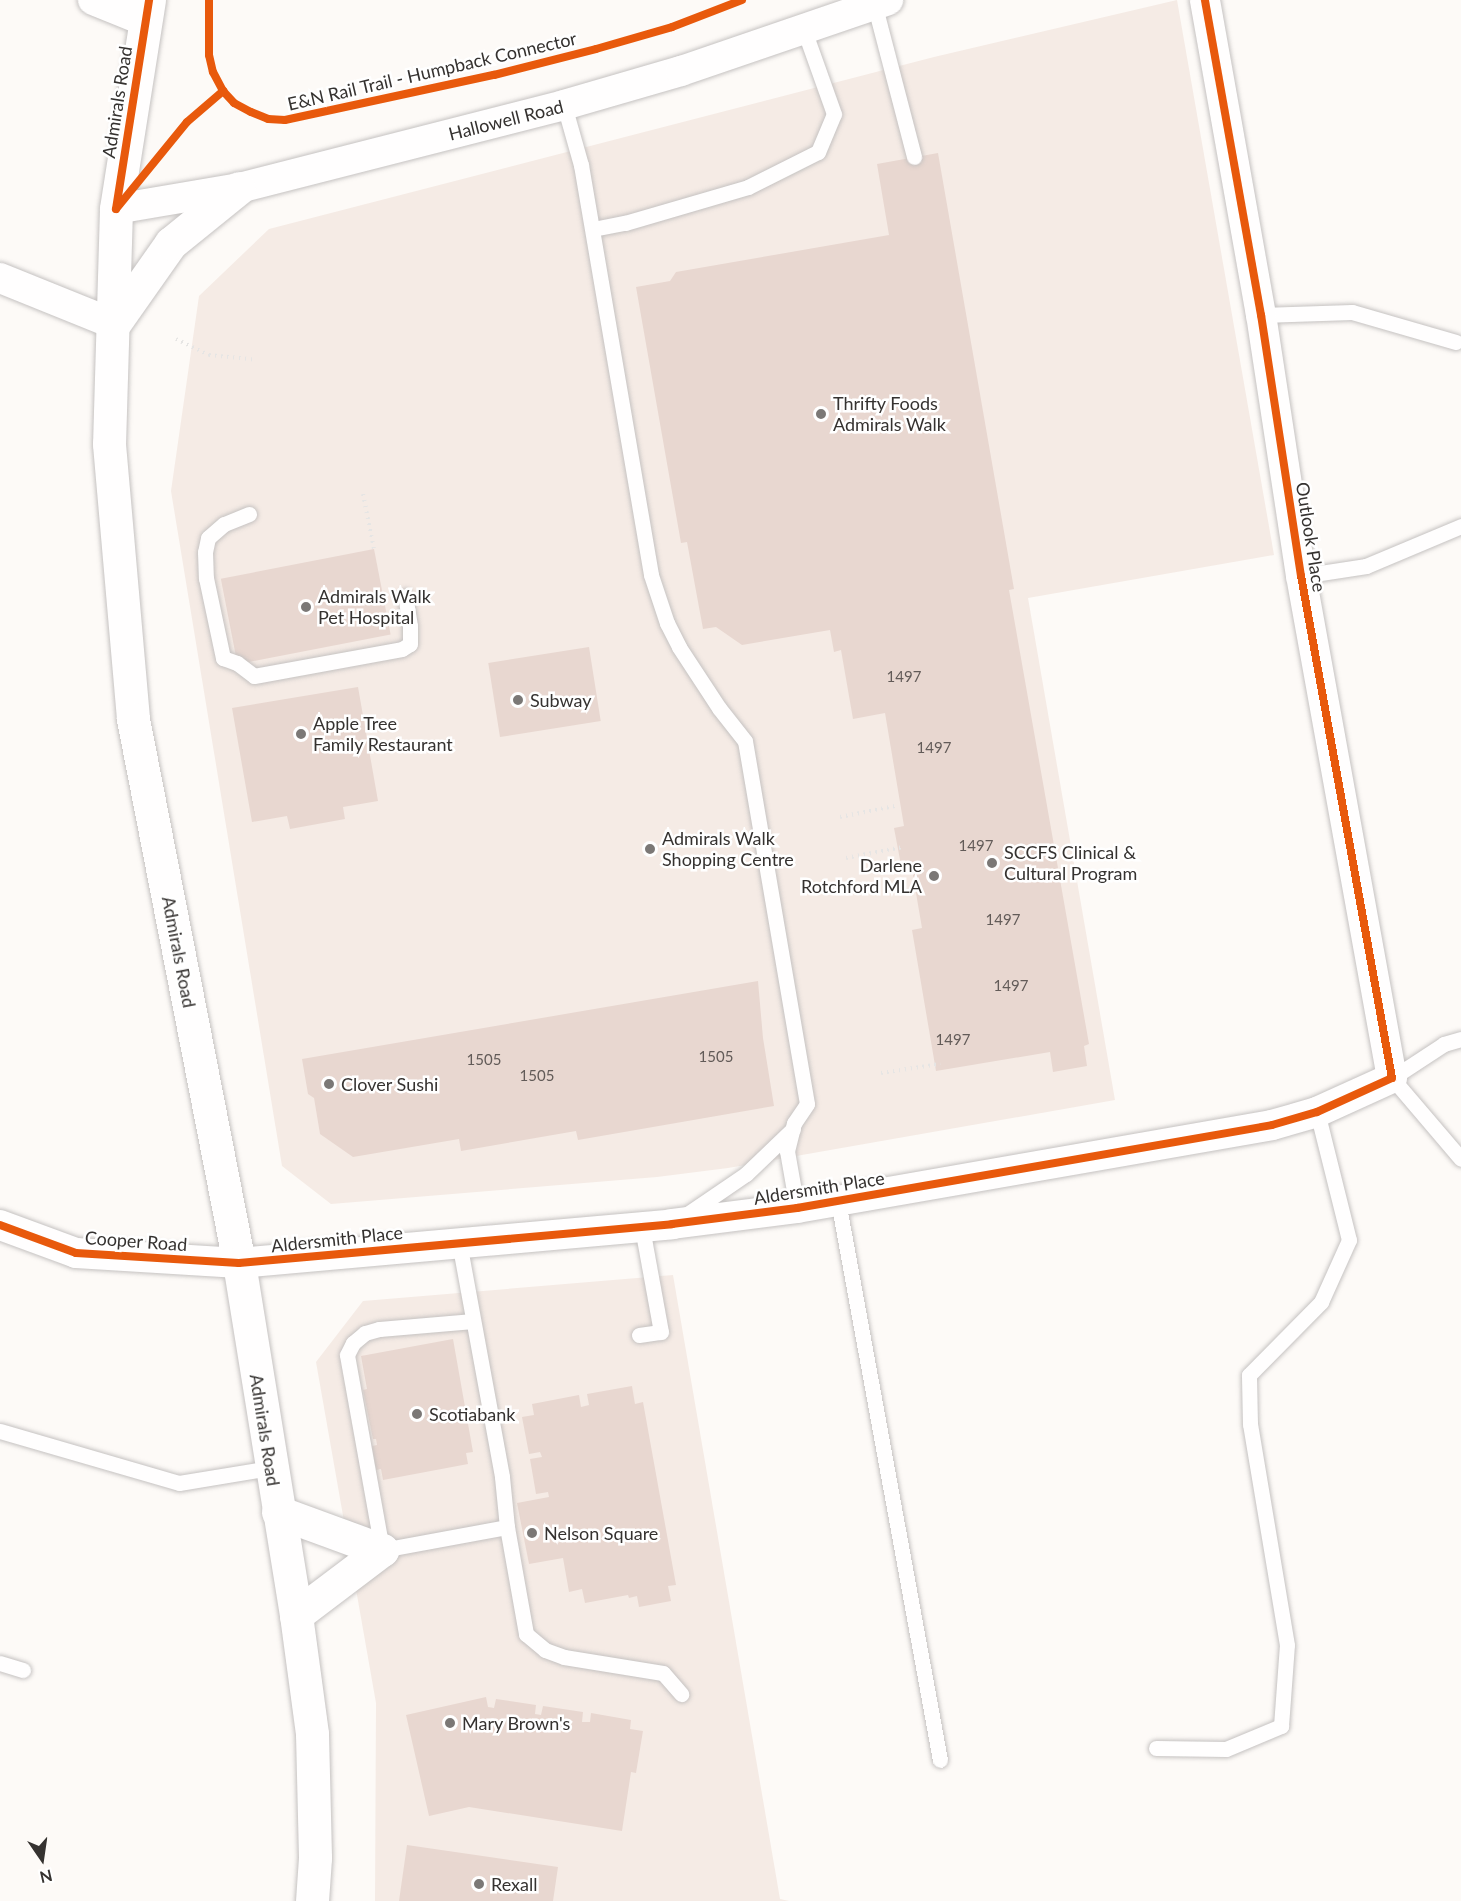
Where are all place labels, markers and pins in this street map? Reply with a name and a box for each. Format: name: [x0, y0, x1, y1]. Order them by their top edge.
place label: Thrifty Foods Admirals Walk: [833, 393, 946, 436]
marker: Thrifty Foods Admirals Walk: [814, 407, 828, 421]
place label: Admirals Walk Pet Hospital: [318, 586, 431, 628]
marker: Admirals Walk Pet Hospital: [299, 600, 313, 614]
place label: Subway: [530, 689, 592, 711]
marker: Subway: [511, 693, 525, 707]
place label: Apple Tree Family Restaurant: [313, 713, 453, 756]
marker: Apple Tree Family Restaurant: [294, 727, 308, 741]
place label: Admirals Walk Shopping Centre: [662, 828, 794, 870]
marker: Admirals Walk Shopping Centre: [643, 842, 657, 856]
place label: SCCFS Clinical & Cultural Program: [1004, 842, 1137, 884]
place label: Darlene Rotchford MLA: [801, 855, 922, 898]
marker: SCCFS Clinical & Cultural Program: [985, 856, 999, 870]
marker: Darlene Rotchford MLA: [927, 869, 941, 883]
place label: Clover Sushi: [341, 1073, 439, 1095]
marker: Clover Sushi: [322, 1077, 336, 1091]
place label: Scotiabank: [429, 1403, 515, 1425]
marker: Scotiabank: [410, 1407, 424, 1421]
place label: Nelson Square: [544, 1522, 658, 1544]
marker: Nelson Square: [525, 1526, 539, 1540]
place label: Mary Brown's: [462, 1712, 571, 1734]
marker: Mary Brown's: [443, 1716, 457, 1730]
place label: Rexall: [491, 1873, 537, 1895]
marker: Rexall: [472, 1877, 486, 1891]

